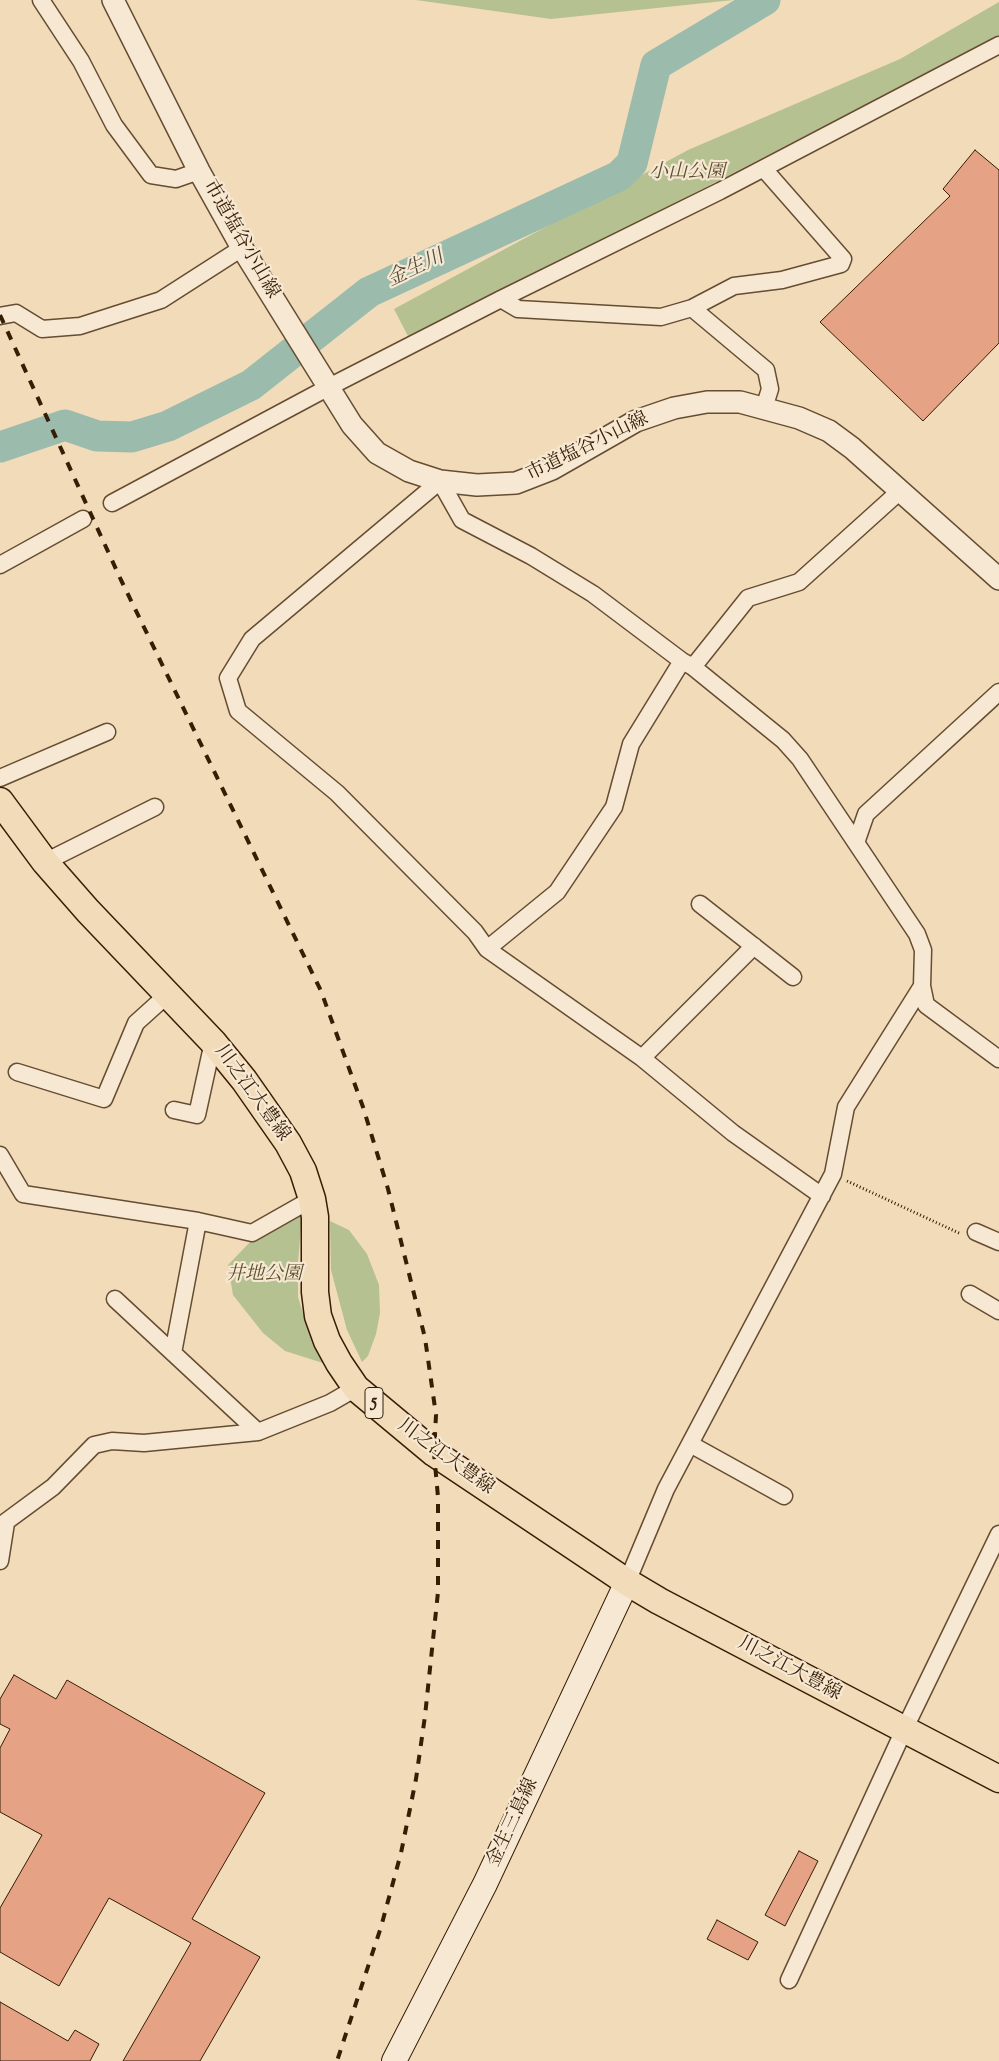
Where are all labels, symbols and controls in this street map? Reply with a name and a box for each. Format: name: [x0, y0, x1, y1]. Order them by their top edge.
park label: 小山公園: [649, 163, 725, 185]
street label: 市道塩谷小山線: [197, 177, 283, 303]
water label: 金生川: [384, 246, 448, 294]
street label: 市道塩谷小山線: [523, 409, 653, 487]
street label: 川之江大豊線: [208, 1041, 294, 1147]
park label: 井地公園: [226, 1265, 302, 1287]
road number: 5: [365, 1388, 383, 1419]
street label: 川之江大豊線: [392, 1415, 498, 1501]
street label: 川之江大豊線: [733, 1633, 845, 1707]
street label: 金生三島線: [484, 1775, 544, 1871]

